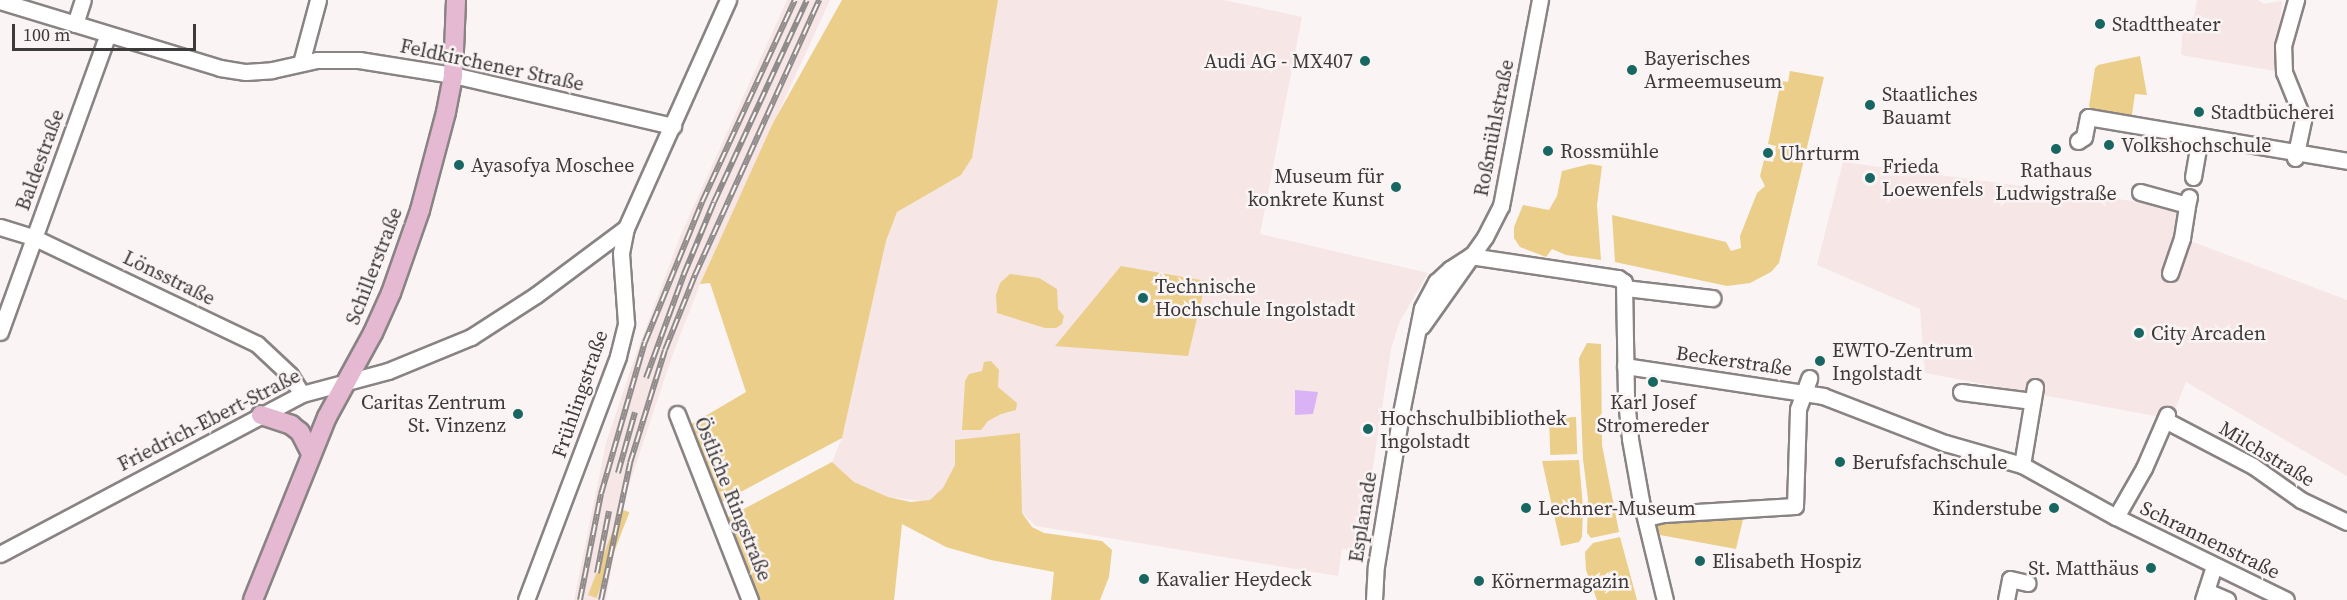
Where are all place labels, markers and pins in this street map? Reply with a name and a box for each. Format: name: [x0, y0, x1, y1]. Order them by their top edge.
place label: Stadttheater: [2112, 12, 2221, 36]
marker: Stadttheater: [2093, 17, 2107, 31]
place label: Bayerisches Armeemuseum: [1644, 46, 1782, 93]
place label: Audi AG - MX407: [1204, 49, 1353, 73]
marker: Audi AG - MX407: [1358, 54, 1372, 68]
marker: Bayerisches Armeemuseum: [1625, 63, 1639, 77]
place label: Staatliches Bauamt: [1882, 82, 1978, 129]
marker: Staatliches Bauamt: [1863, 98, 1877, 112]
place label: Stadtbücherei: [2211, 100, 2335, 124]
marker: Stadtbücherei: [2192, 105, 2206, 119]
place label: Volkshochschule: [2121, 133, 2272, 157]
marker: Volkshochschule: [2102, 138, 2116, 152]
place label: Rossmühle: [1560, 139, 1659, 163]
place label: Uhrturm: [1780, 141, 1860, 165]
marker: Rathaus Ludwigstraße: [2049, 142, 2063, 156]
marker: Rossmühle: [1541, 144, 1555, 158]
marker: Uhrturm: [1761, 146, 1775, 160]
place label: Ayasofya Moschee: [471, 153, 634, 177]
place label: Frieda Loewenfels: [1882, 154, 1984, 201]
marker: Ayasofya Moschee: [452, 158, 466, 172]
place label: Rathaus Ludwigstraße: [1995, 158, 2117, 205]
place label: Museum für konkrete Kunst: [1248, 164, 1384, 211]
marker: Frieda Loewenfels: [1863, 171, 1877, 185]
marker: Museum für konkrete Kunst: [1389, 180, 1403, 194]
place label: Technische Hochschule Ingolstadt: [1155, 274, 1355, 321]
marker: Technische Hochschule Ingolstadt: [1136, 291, 1150, 305]
place label: City Arcaden: [2151, 321, 2266, 345]
marker: City Arcaden: [2132, 326, 2146, 340]
place label: EWTO-Zentrum Ingolstadt: [1832, 338, 1973, 385]
marker: EWTO-Zentrum Ingolstadt: [1813, 354, 1827, 368]
marker: Karl Josef Stromereder: [1646, 375, 1660, 389]
place label: Caritas Zentrum St. Vinzenz: [361, 390, 506, 437]
place label: Karl Josef Stromereder: [1597, 391, 1709, 438]
place label: Hochschulbibliothek Ingolstadt: [1380, 406, 1567, 453]
marker: Caritas Zentrum St. Vinzenz: [511, 407, 525, 421]
marker: Hochschulbibliothek Ingolstadt: [1361, 422, 1375, 436]
place label: Berufsfachschule: [1852, 450, 2007, 474]
marker: Berufsfachschule: [1833, 455, 1847, 469]
place label: Lechner-Museum: [1538, 496, 1696, 520]
place label: Kinderstube: [1932, 496, 2042, 520]
marker: Lechner-Museum: [1519, 501, 1533, 515]
marker: Kinderstube: [2047, 501, 2061, 515]
place label: Elisabeth Hospiz: [1712, 549, 1861, 573]
marker: Elisabeth Hospiz: [1693, 554, 1707, 568]
place label: St. Matthäus: [2028, 556, 2139, 580]
marker: St. Matthäus: [2144, 561, 2158, 575]
place label: Kavalier Heydeck: [1156, 567, 1311, 591]
place label: Körnermagazin: [1491, 569, 1629, 593]
marker: Kavalier Heydeck: [1137, 572, 1151, 586]
marker: Körnermagazin: [1472, 574, 1486, 588]

